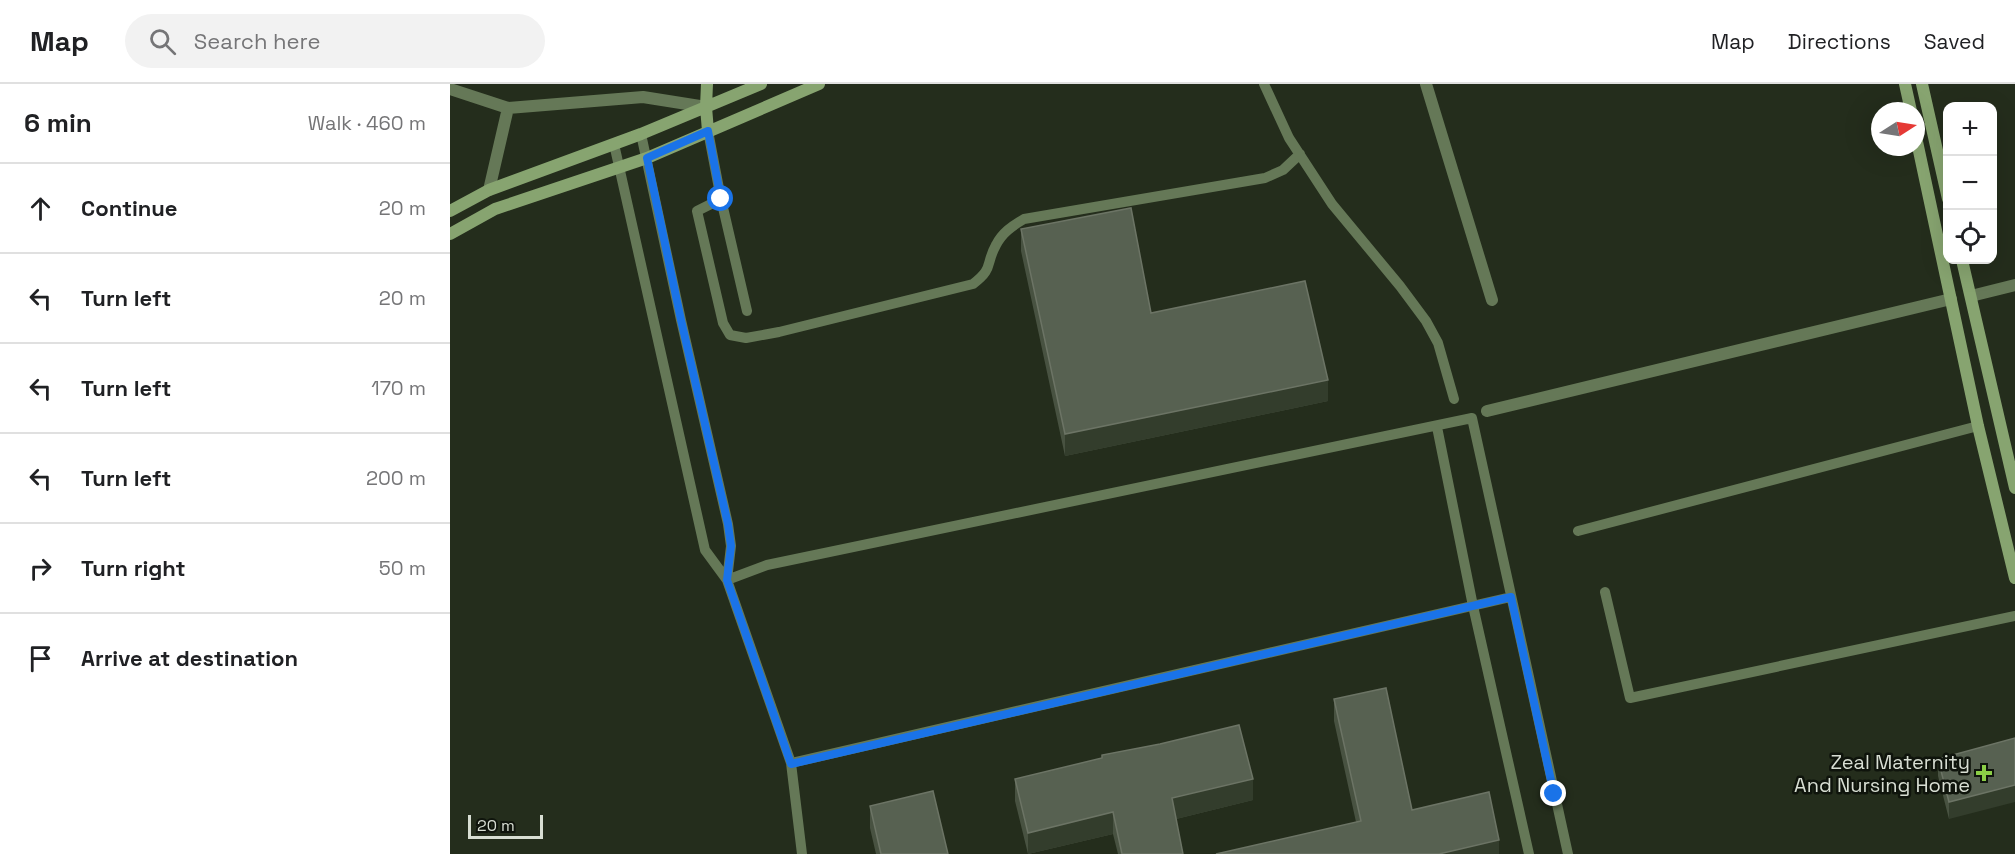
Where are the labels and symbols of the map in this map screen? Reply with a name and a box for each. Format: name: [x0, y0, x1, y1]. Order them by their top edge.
north arrow: [1871, 102, 1925, 156]
route start: [707, 185, 733, 211]
place label: Zeal Maternity And Nursing Home: [1794, 749, 1970, 798]
marker: Zeal Maternity And Nursing Home: [1975, 764, 1993, 782]
route end: [1540, 780, 1566, 806]
scale bar: [468, 812, 543, 840]

